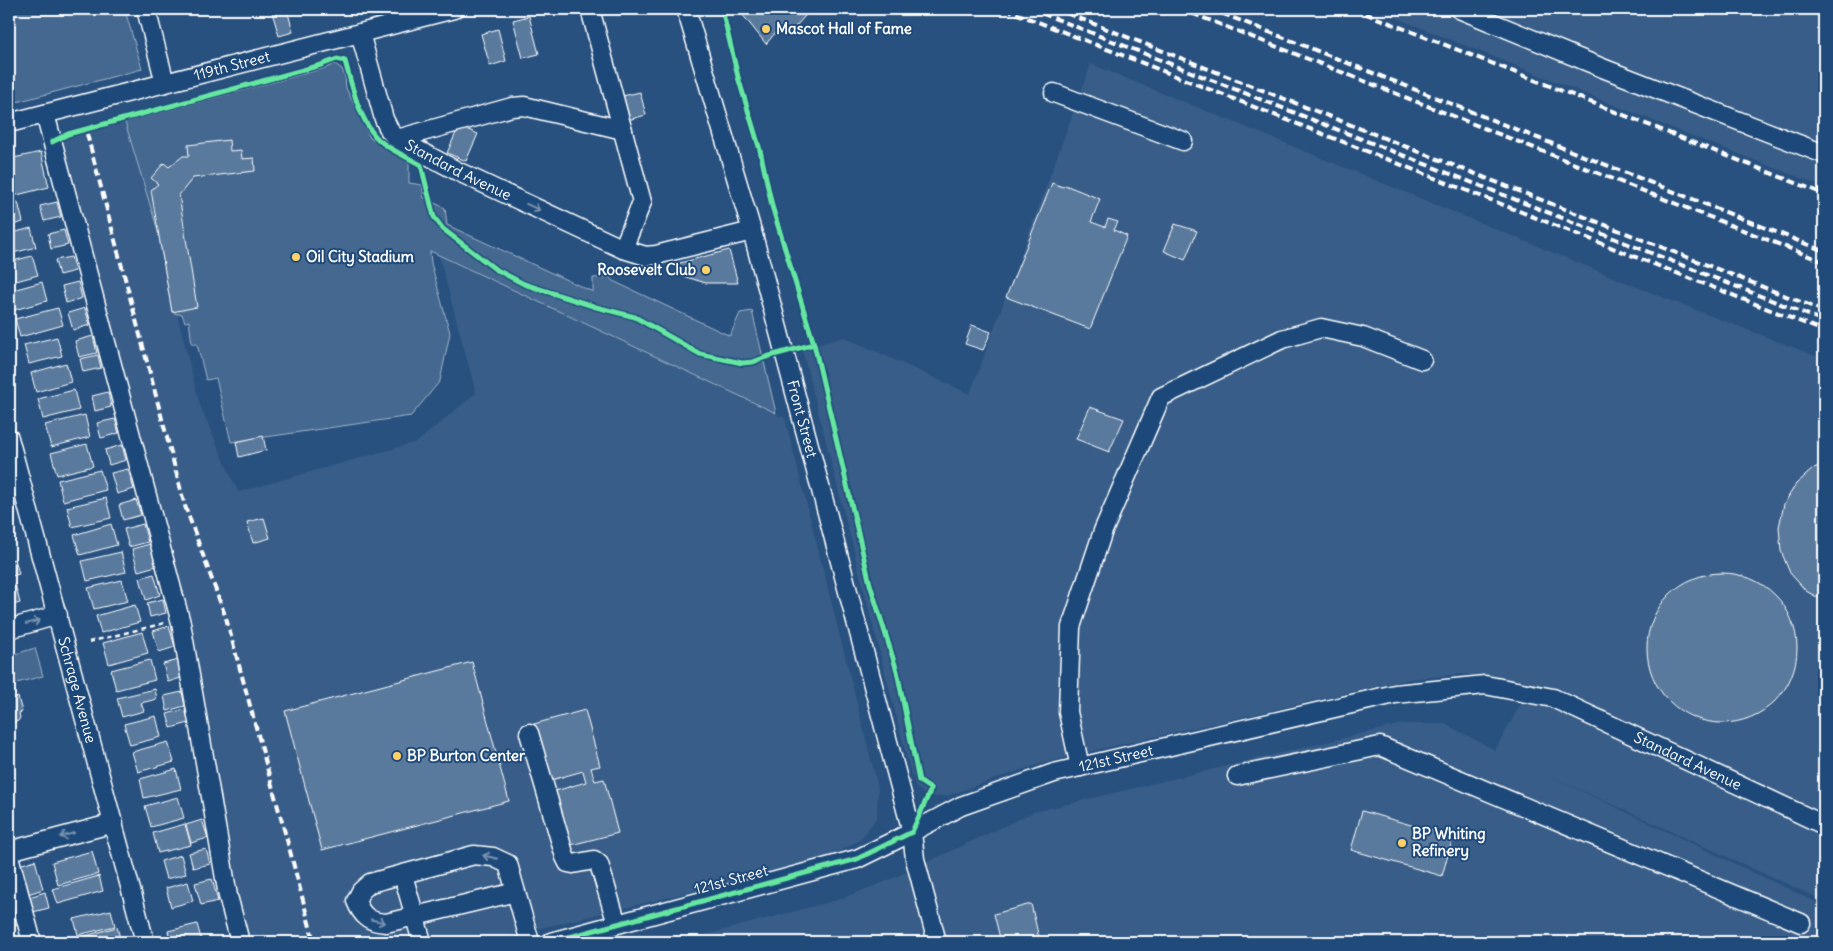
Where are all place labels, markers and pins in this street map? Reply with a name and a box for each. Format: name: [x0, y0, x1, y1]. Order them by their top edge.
place label: Mascot Hall of Fame: [776, 19, 912, 38]
marker: Mascot Hall of Fame: [760, 23, 772, 35]
place label: Oil City Stadium: [306, 247, 414, 267]
marker: Oil City Stadium: [290, 251, 302, 263]
place label: Roosevelt Club: [597, 260, 696, 279]
marker: Roosevelt Club: [700, 264, 712, 276]
place label: BP Burton Center: [407, 746, 526, 765]
marker: BP Burton Center: [391, 750, 403, 762]
place label: BP Whiting Refinery: [1412, 824, 1486, 861]
marker: BP Whiting Refinery: [1396, 837, 1408, 849]

